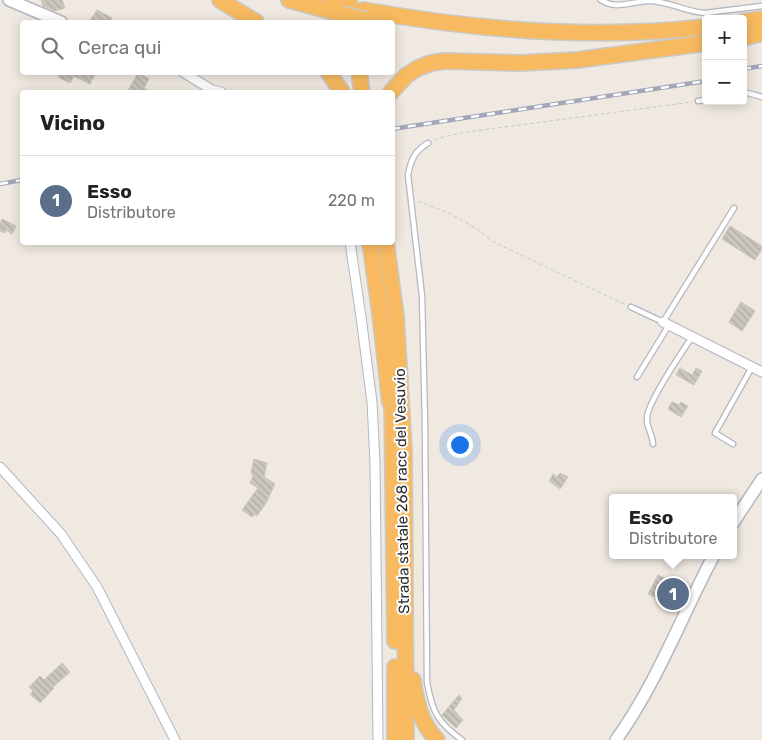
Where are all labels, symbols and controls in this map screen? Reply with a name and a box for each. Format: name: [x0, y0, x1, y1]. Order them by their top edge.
map controls: [702, 15, 747, 105]
button: +: [702, 15, 747, 60]
search box: [20, 20, 395, 75]
icon: search: [38, 34, 66, 62]
text: Cerca qui: [78, 36, 161, 59]
button: −: [702, 60, 747, 105]
text: Vicino: [40, 110, 105, 135]
text: Esso: [87, 180, 132, 203]
text: 1: [52, 191, 60, 210]
text: 220 m: [328, 191, 375, 210]
text: Distributore: [87, 203, 176, 222]
street label: Strada statale 268 racc del Vesuvio: [391, 368, 413, 614]
your location: [447, 432, 473, 458]
popup: [609, 494, 737, 559]
text: Esso: [629, 506, 673, 529]
text: Distributore: [629, 529, 717, 548]
pin: 1: [657, 575, 689, 613]

